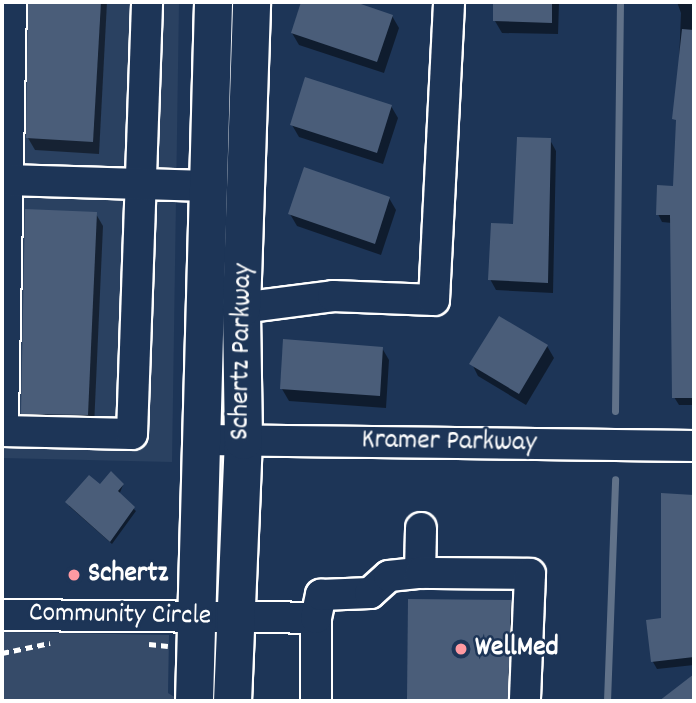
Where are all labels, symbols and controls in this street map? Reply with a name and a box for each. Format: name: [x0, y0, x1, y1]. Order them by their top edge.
street label: Schertz Parkway: [225, 263, 261, 441]
street label: Kramer Parkway: [361, 425, 537, 461]
place label: Schertz: [88, 558, 168, 592]
marker: Schertz: [66, 567, 82, 583]
street label: Community Circle: [28, 598, 212, 634]
place label: WellMed: [475, 632, 559, 666]
marker: WellMed: [453, 641, 469, 657]

